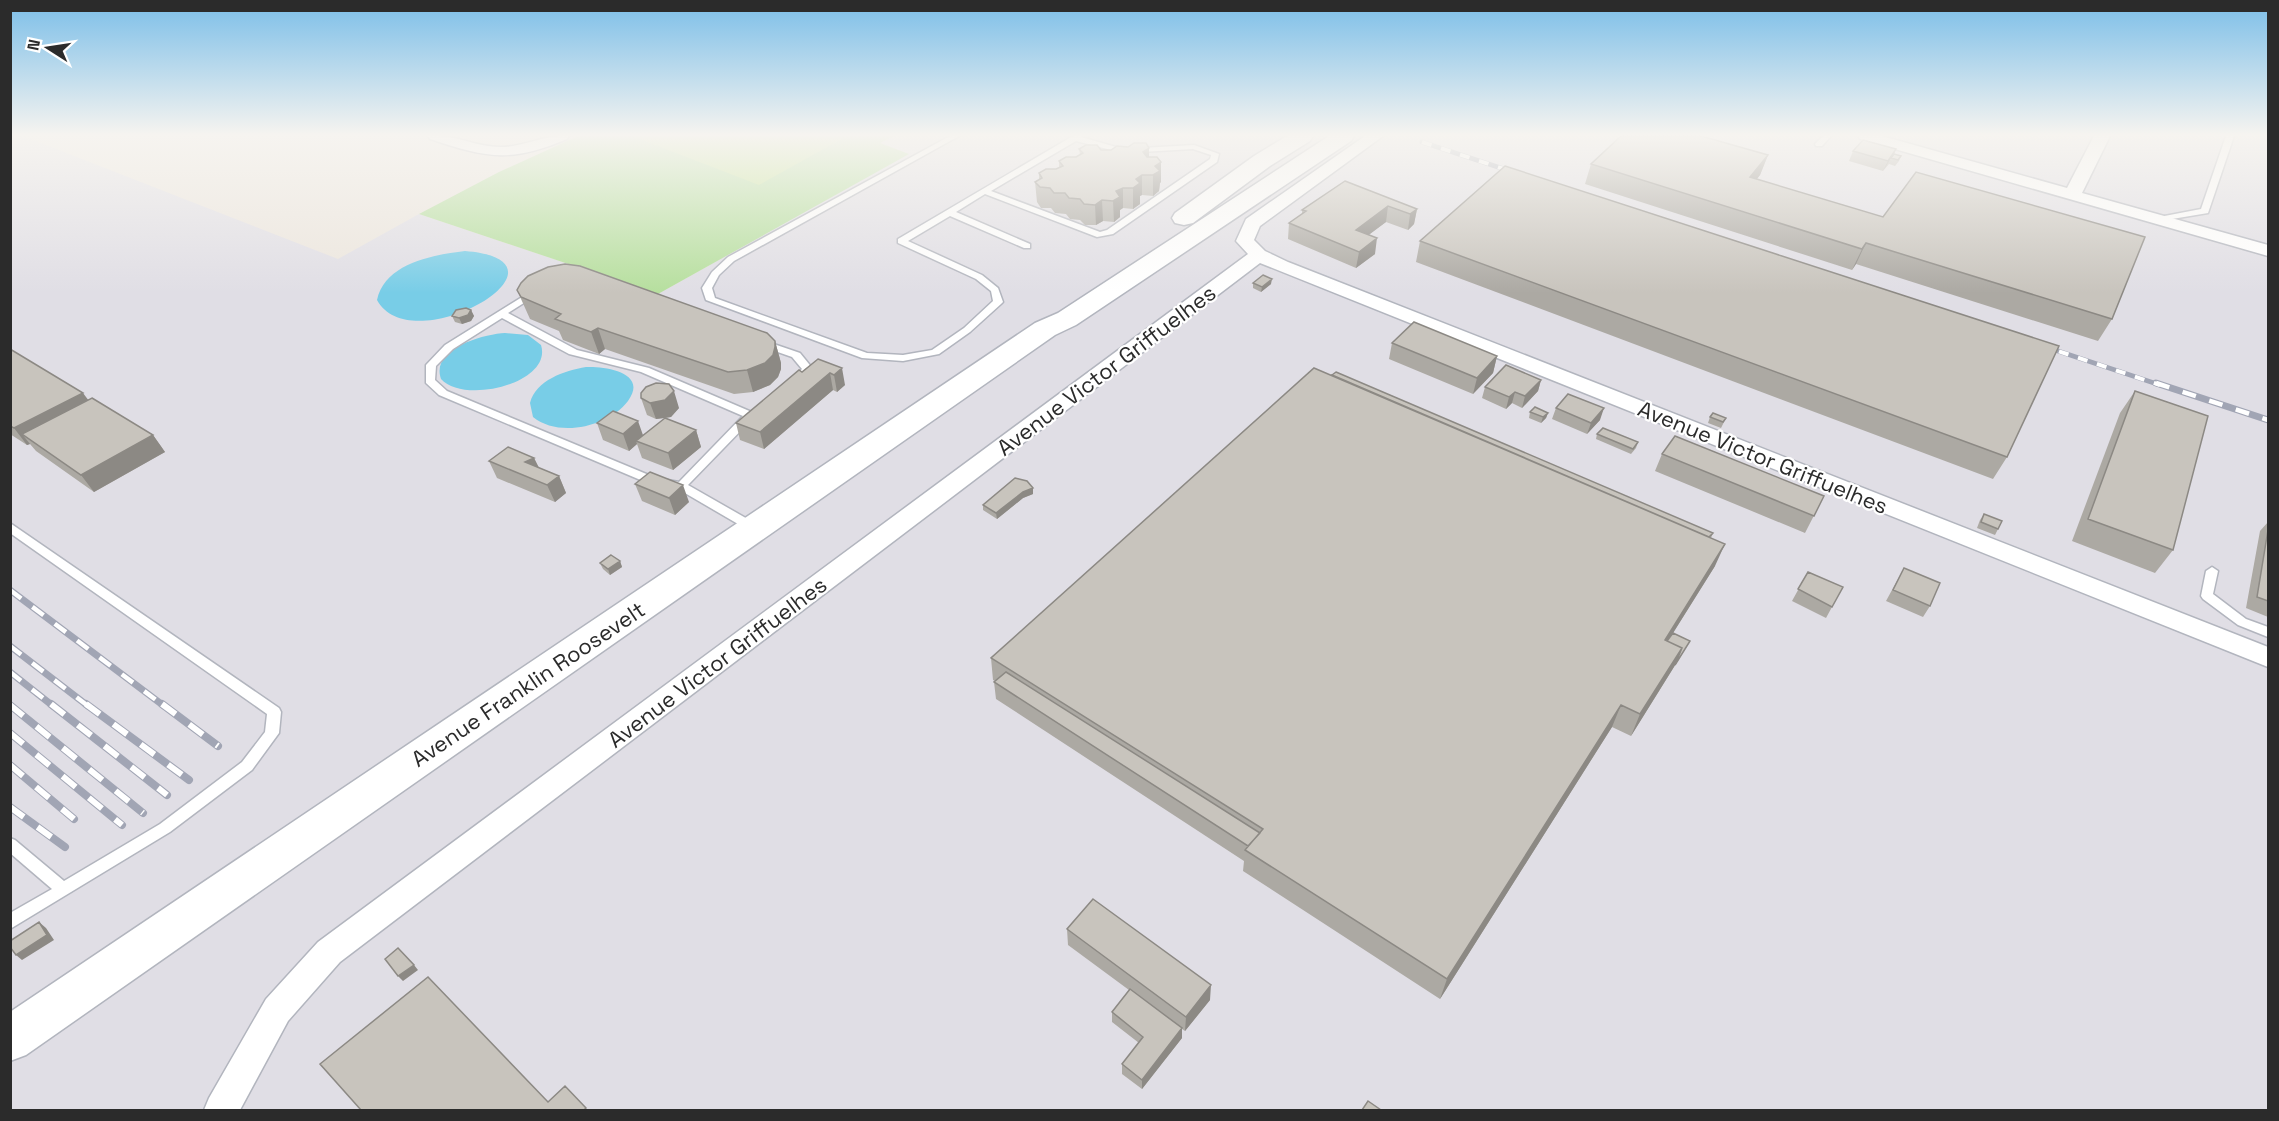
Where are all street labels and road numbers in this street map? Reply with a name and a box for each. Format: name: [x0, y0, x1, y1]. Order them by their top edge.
street label: Avenue Victor Griffuelhes: [991, 278, 1221, 462]
street label: Avenue Victor Griffuelhes: [1634, 394, 1892, 520]
street label: Avenue Victor Griffuelhes: [602, 570, 832, 754]
street label: Avenue Franklin Roosevelt: [406, 595, 650, 773]

